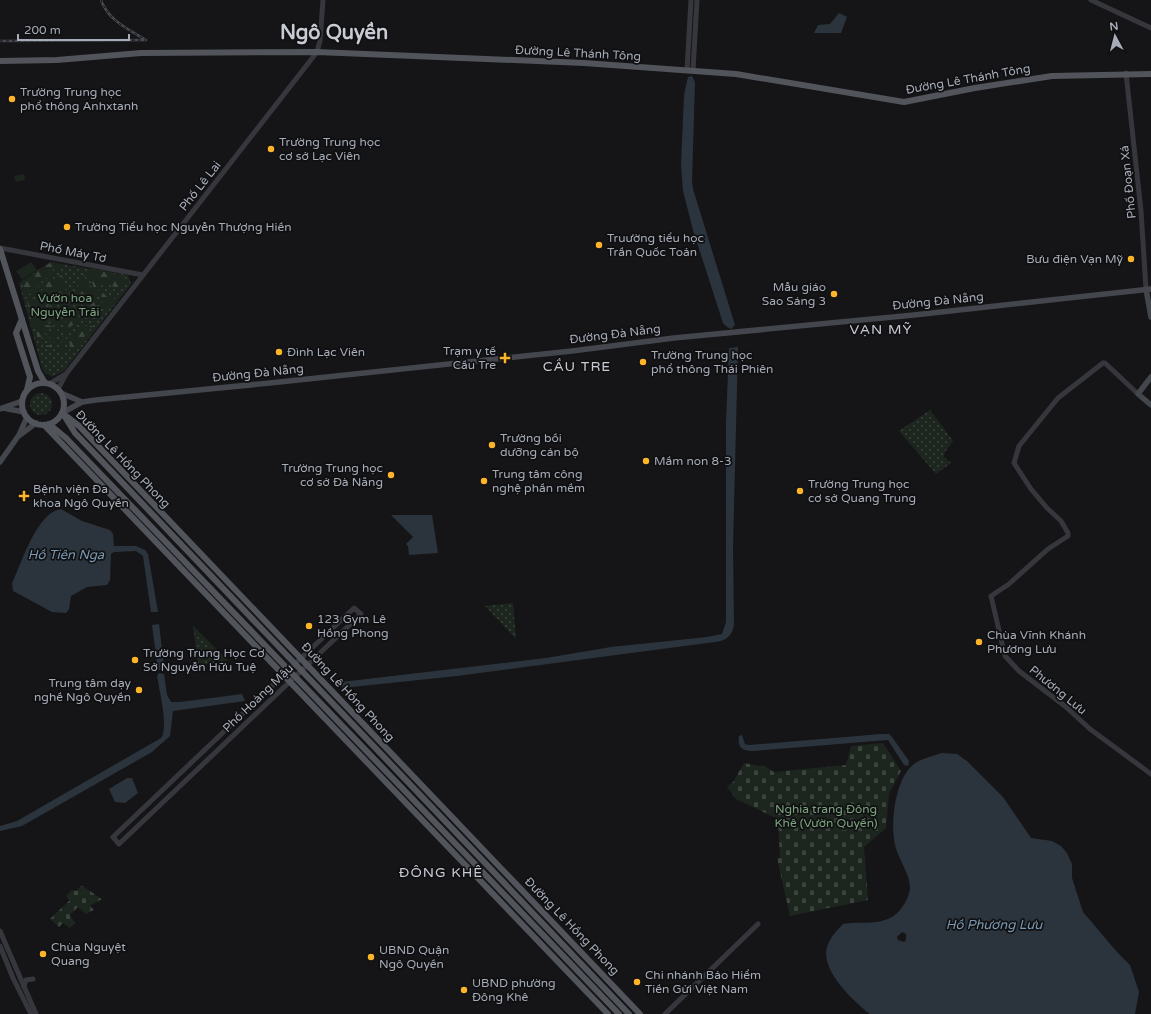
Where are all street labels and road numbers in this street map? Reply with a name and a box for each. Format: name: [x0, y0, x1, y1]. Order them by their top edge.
street label: Đường Lê Thánh Tông: [515, 43, 641, 63]
street label: Đường Lê Thánh Tông: [905, 61, 1031, 97]
street label: Phố Đoạn Xá: [1117, 145, 1139, 219]
street label: Phố Lê Lai: [176, 158, 224, 214]
street label: Phố Máy Tơ: [39, 239, 107, 265]
street label: Đường Đà Nẵng: [892, 289, 984, 313]
street label: Đường Đà Nẵng: [569, 321, 661, 347]
street label: Đường Đà Nẵng: [212, 361, 304, 385]
street label: Đường Lê Hồng Phong: [73, 407, 173, 511]
street label: Đường Lê Hồng Phong: [298, 640, 398, 744]
street label: Phố Hoàng Mậu: [220, 661, 296, 735]
street label: Phương Lưu: [1027, 663, 1089, 717]
street label: Đường Lê Hồng Phong: [522, 874, 622, 978]

